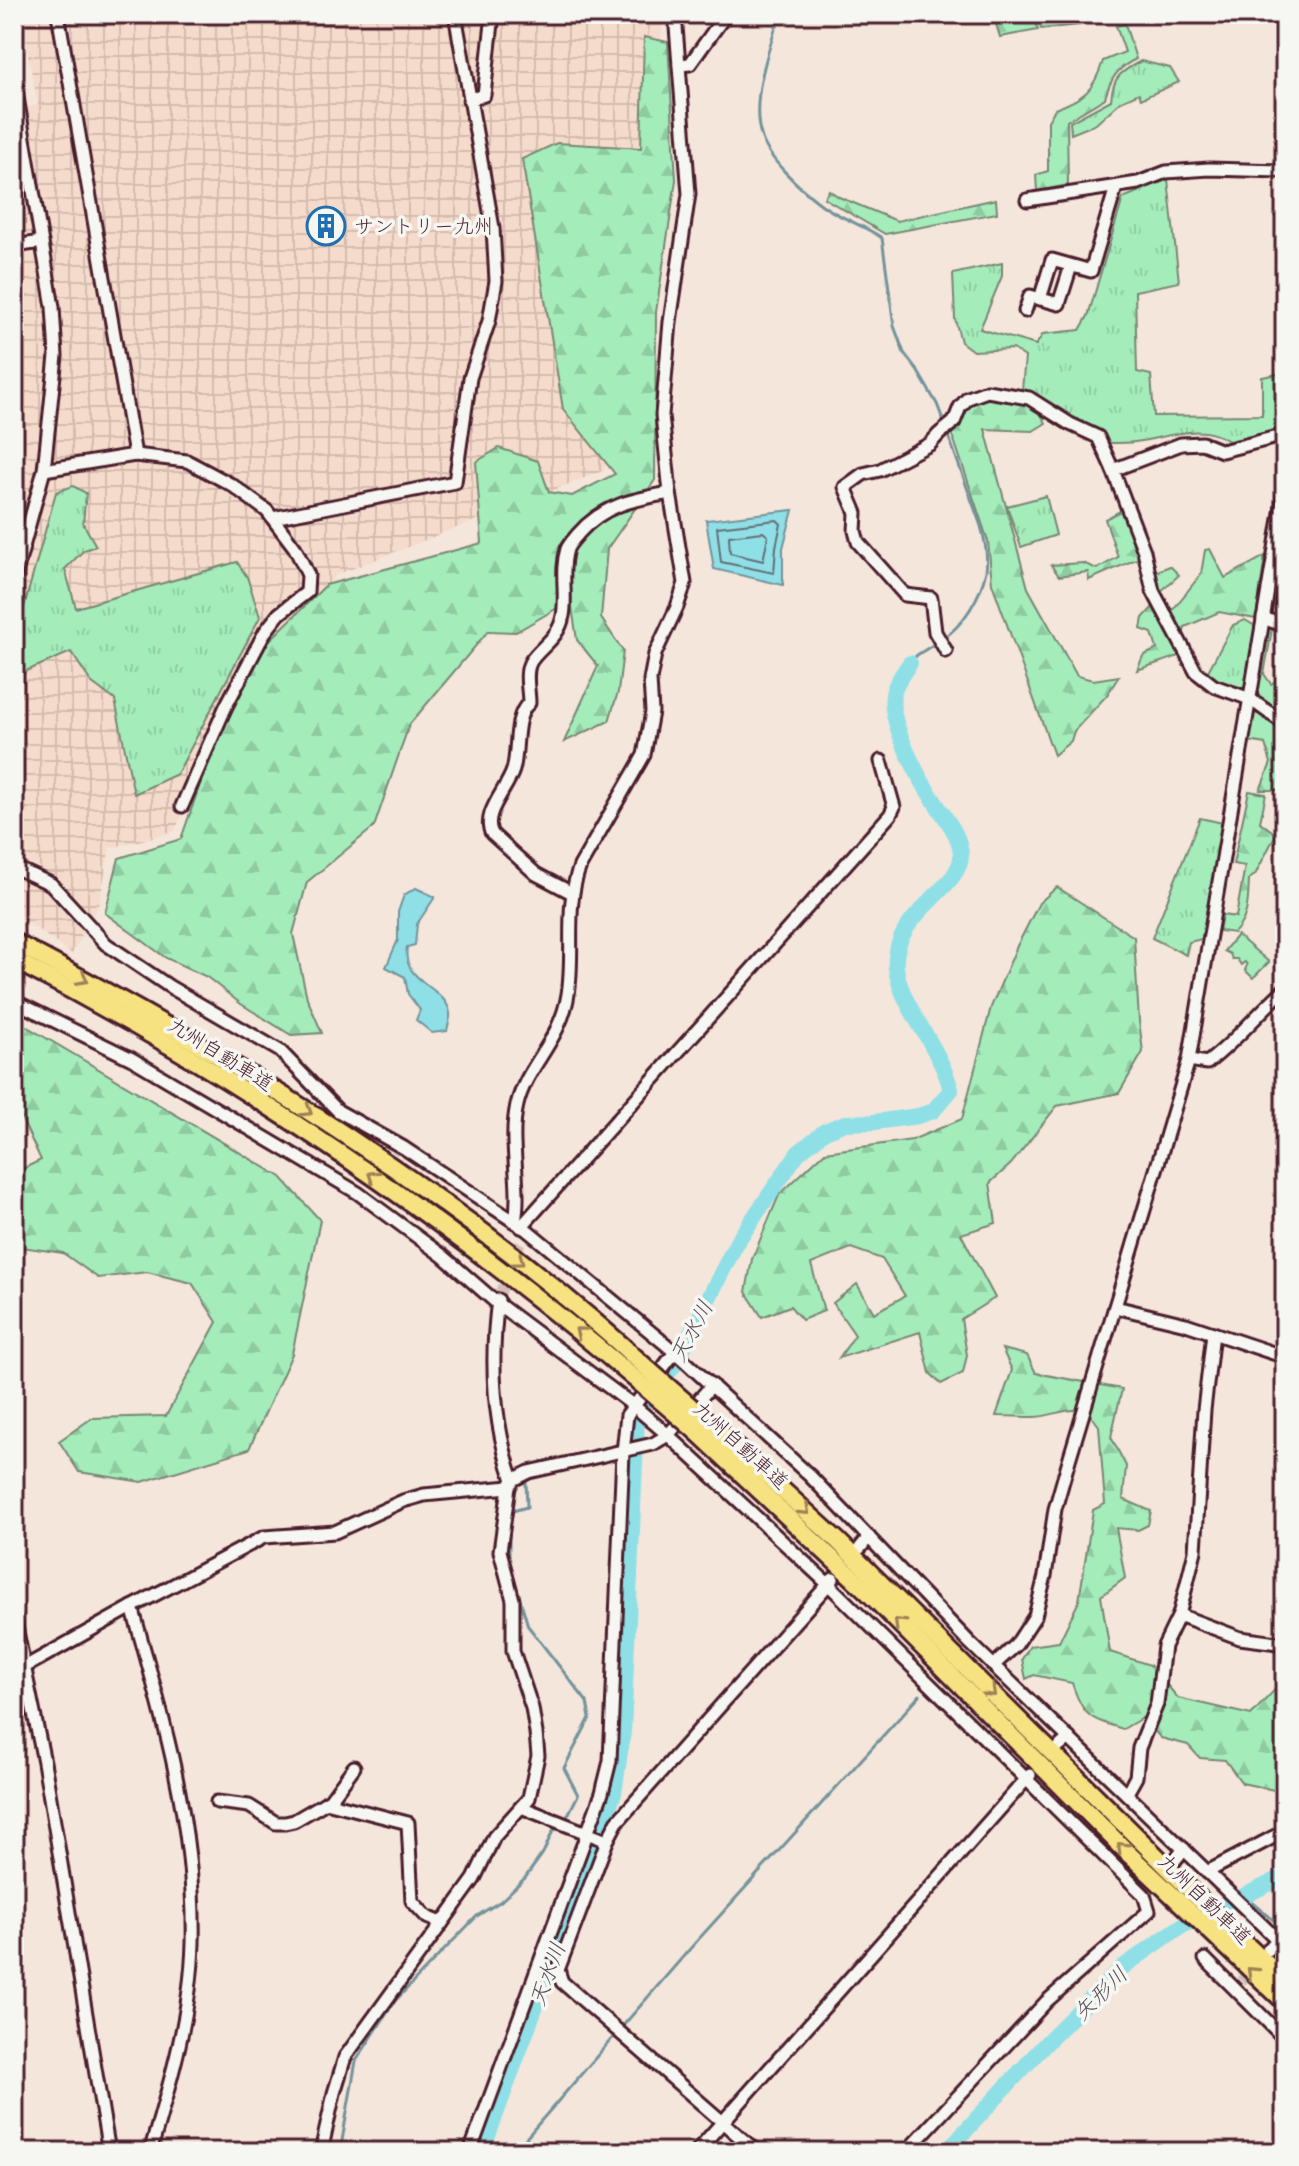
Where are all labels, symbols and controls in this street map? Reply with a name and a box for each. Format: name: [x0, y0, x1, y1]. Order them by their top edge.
building icon: サントリー九州: [305, 205, 347, 247]
place label: サントリー九州: [354, 212, 494, 244]
one-way arrow: [75, 969, 89, 984]
street label: 九州自動車道: [161, 1010, 279, 1101]
one-way arrow: [298, 1101, 313, 1116]
one-way arrow: [367, 1171, 381, 1186]
one-way arrow: [510, 1251, 525, 1265]
water label: 天水川: [662, 1295, 724, 1370]
one-way arrow: [575, 1327, 590, 1342]
street label: 九州自動車道: [684, 1394, 795, 1499]
one-way arrow: [796, 1500, 811, 1514]
one-way arrow: [894, 1618, 908, 1632]
one-way arrow: [982, 1683, 996, 1697]
one-way arrow: [1117, 1842, 1131, 1856]
street label: 九州自動車道: [1149, 1847, 1258, 1954]
water label: 天水川: [522, 1938, 577, 2012]
water label: 矢形川: [1066, 1959, 1137, 2030]
one-way arrow: [1247, 1966, 1261, 1981]

